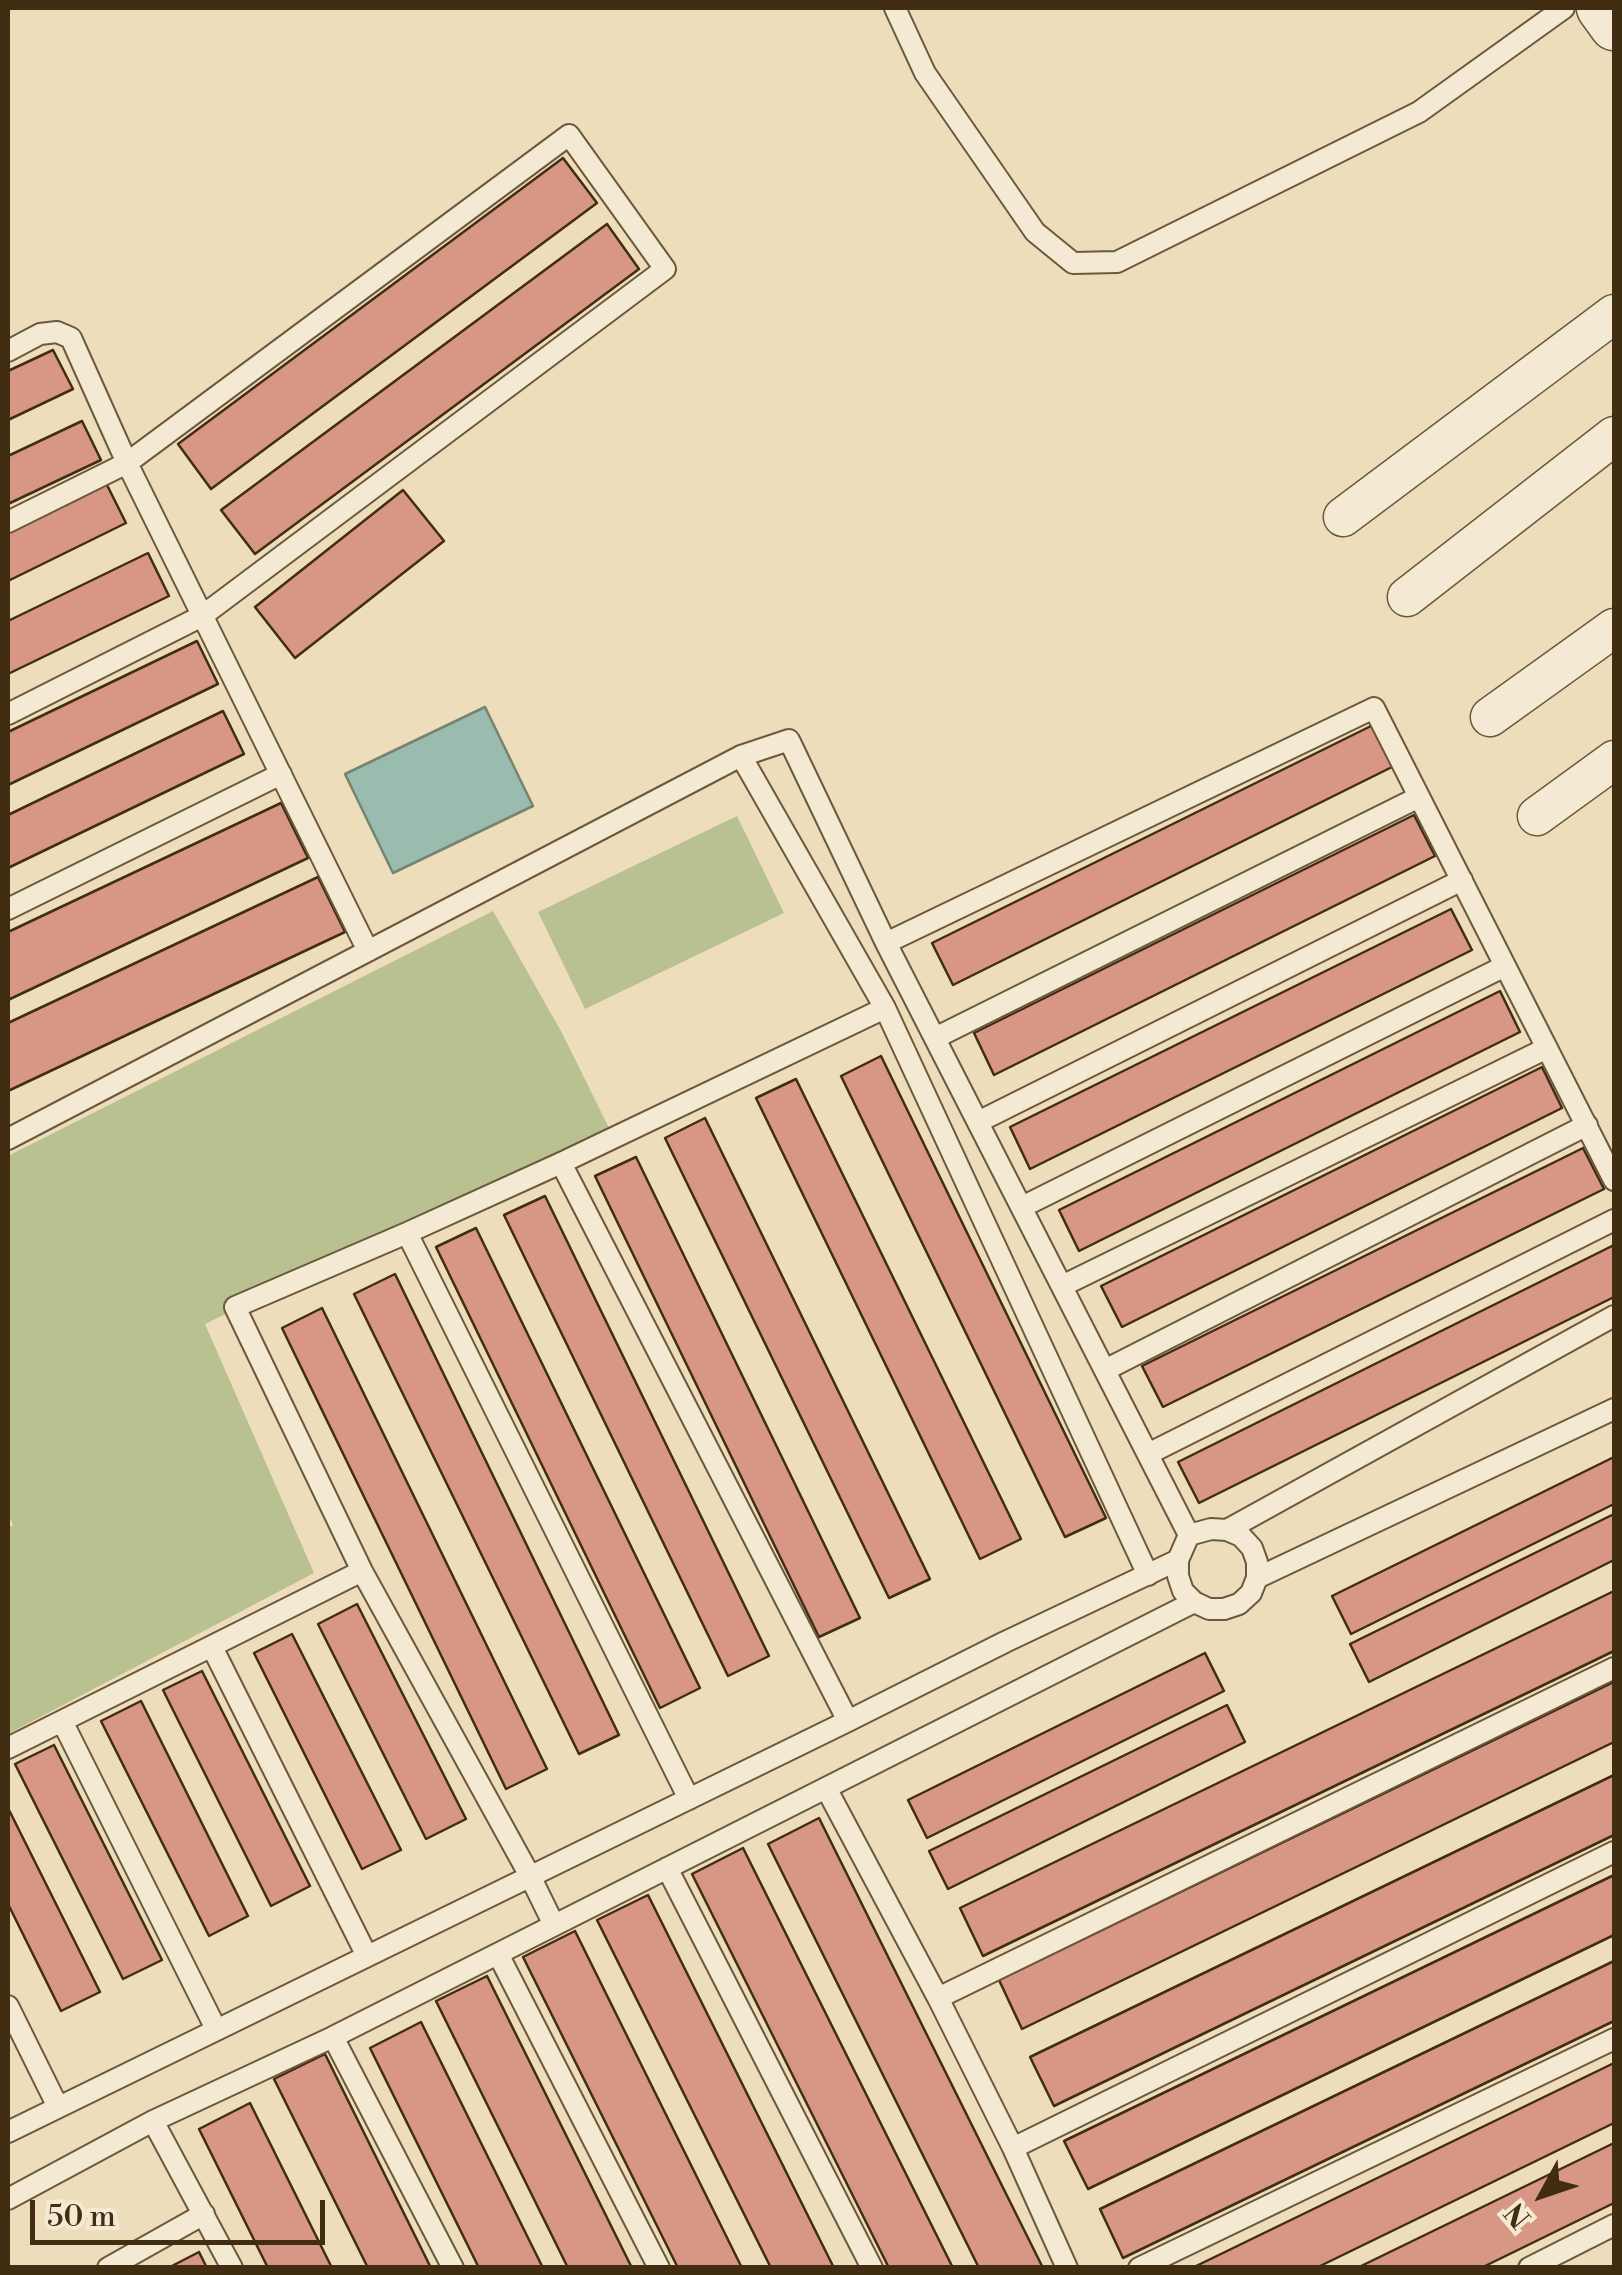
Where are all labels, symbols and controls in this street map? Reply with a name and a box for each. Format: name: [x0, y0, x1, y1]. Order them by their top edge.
north arrow: [1492, 2145, 1592, 2245]
scale bar: [35, 2180, 330, 2242]
text: N: [1498, 2195, 1539, 2234]
text: 50 m: [47, 2198, 116, 2236]

